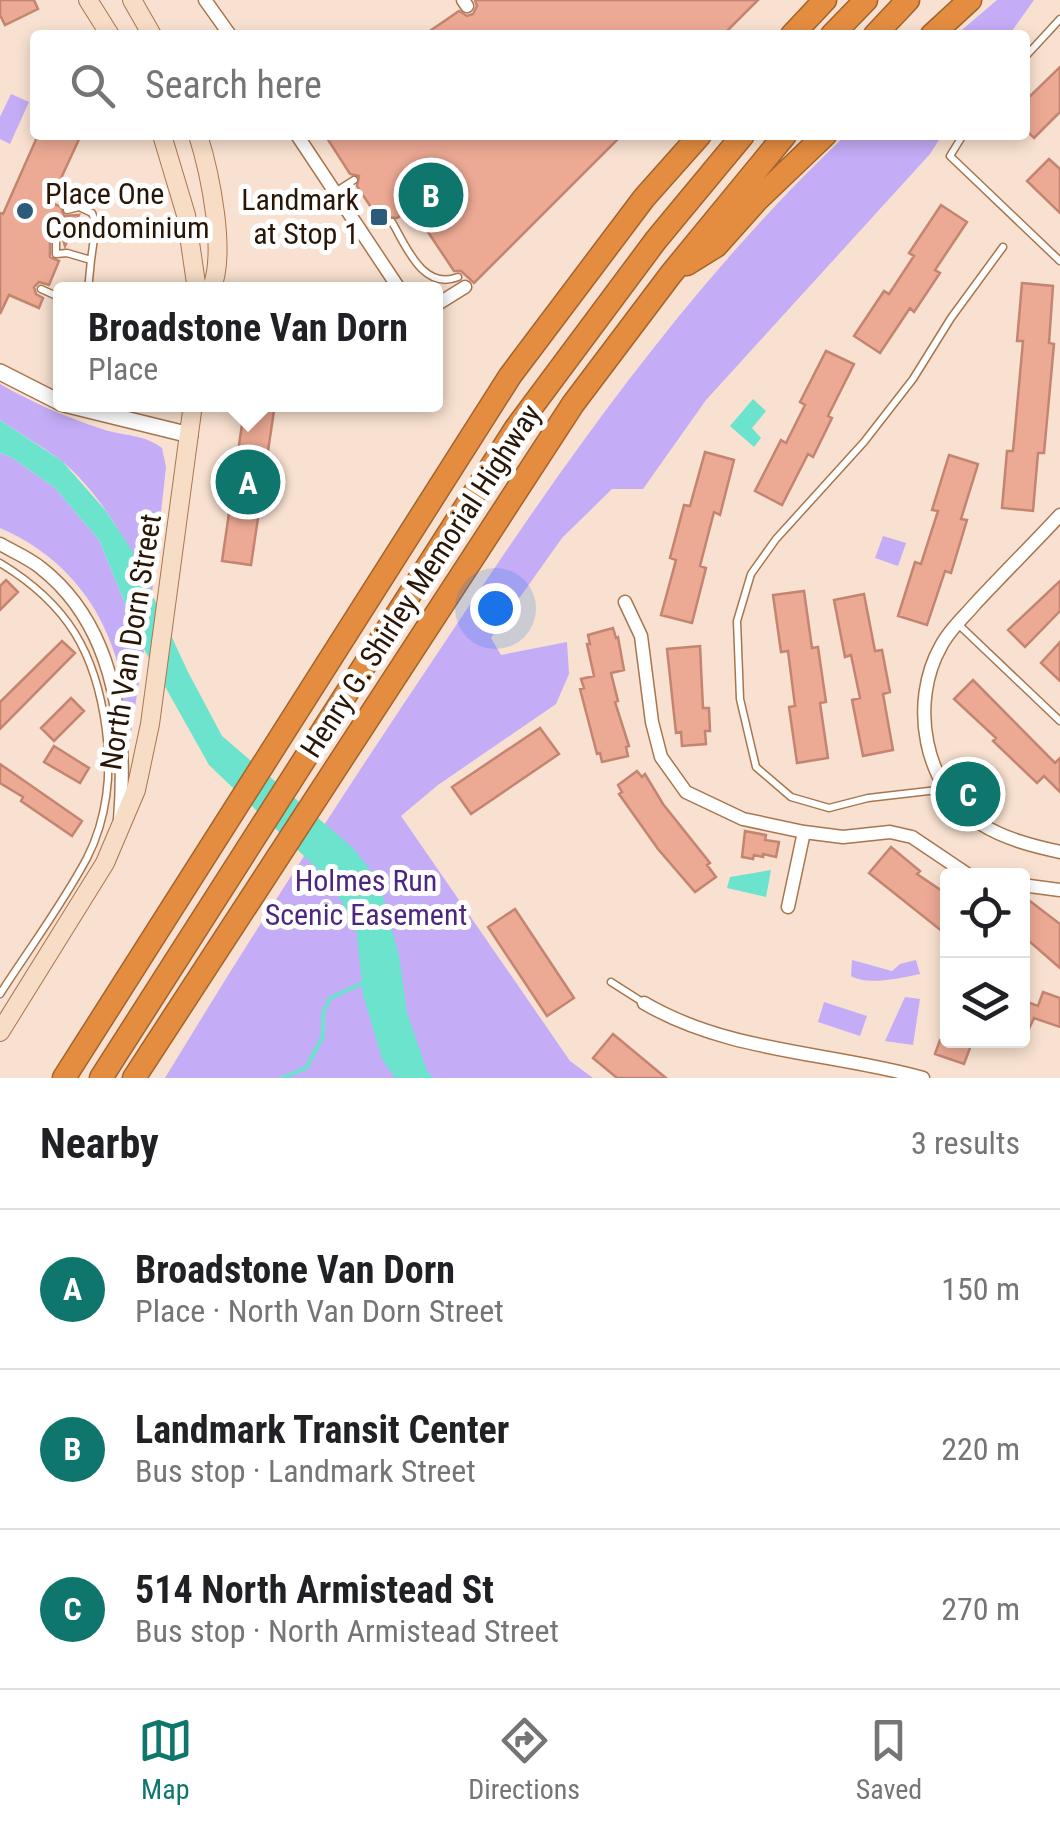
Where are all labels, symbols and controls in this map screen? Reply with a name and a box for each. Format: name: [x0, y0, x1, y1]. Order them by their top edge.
search box: [30, 30, 1030, 140]
icon: search: [65, 58, 120, 113]
text: Search here: [145, 63, 322, 107]
pin: B: [398, 158, 464, 232]
place label: Place One Condominium: [45, 176, 210, 245]
place label: Landmark at Stop 1: [241, 182, 359, 251]
marker: Place One Condominium: [14, 200, 36, 222]
marker: Landmark at Stop 1: [368, 206, 390, 228]
popup: [53, 282, 443, 412]
text: Broadstone Van Dorn: [88, 306, 408, 350]
text: Place: [88, 350, 158, 388]
street label: Henry G. Shirley Memorial Highway: [293, 398, 548, 764]
pin: A: [216, 444, 280, 520]
street label: North Van Dorn Street: [93, 511, 168, 772]
your location: [470, 583, 521, 634]
pin: C: [936, 756, 1000, 832]
park label: Holmes Run Scenic Easement: [265, 863, 467, 932]
map controls: [940, 868, 1030, 1048]
button: locate: [940, 868, 1030, 958]
button: layers: [940, 958, 1030, 1048]
text: Nearby: [40, 1119, 159, 1168]
text: 3 results: [911, 1124, 1020, 1162]
text: Broadstone Van Dorn: [135, 1248, 455, 1292]
text: A: [63, 1270, 82, 1308]
text: 150 m: [941, 1270, 1020, 1308]
text: Place · North Van Dorn Street: [135, 1292, 504, 1330]
text: Landmark Transit Center: [135, 1408, 509, 1452]
text: B: [64, 1430, 81, 1468]
text: 220 m: [941, 1430, 1020, 1468]
text: Bus stop · Landmark Street: [135, 1452, 476, 1490]
text: 514 North Armistead St: [135, 1568, 494, 1612]
text: C: [63, 1590, 82, 1628]
text: 270 m: [941, 1590, 1020, 1628]
text: Bus stop · North Armistead Street: [135, 1612, 559, 1650]
tab: Map: [138, 1713, 193, 1806]
tab: Directions: [468, 1713, 580, 1806]
tab: Saved: [856, 1713, 922, 1806]

